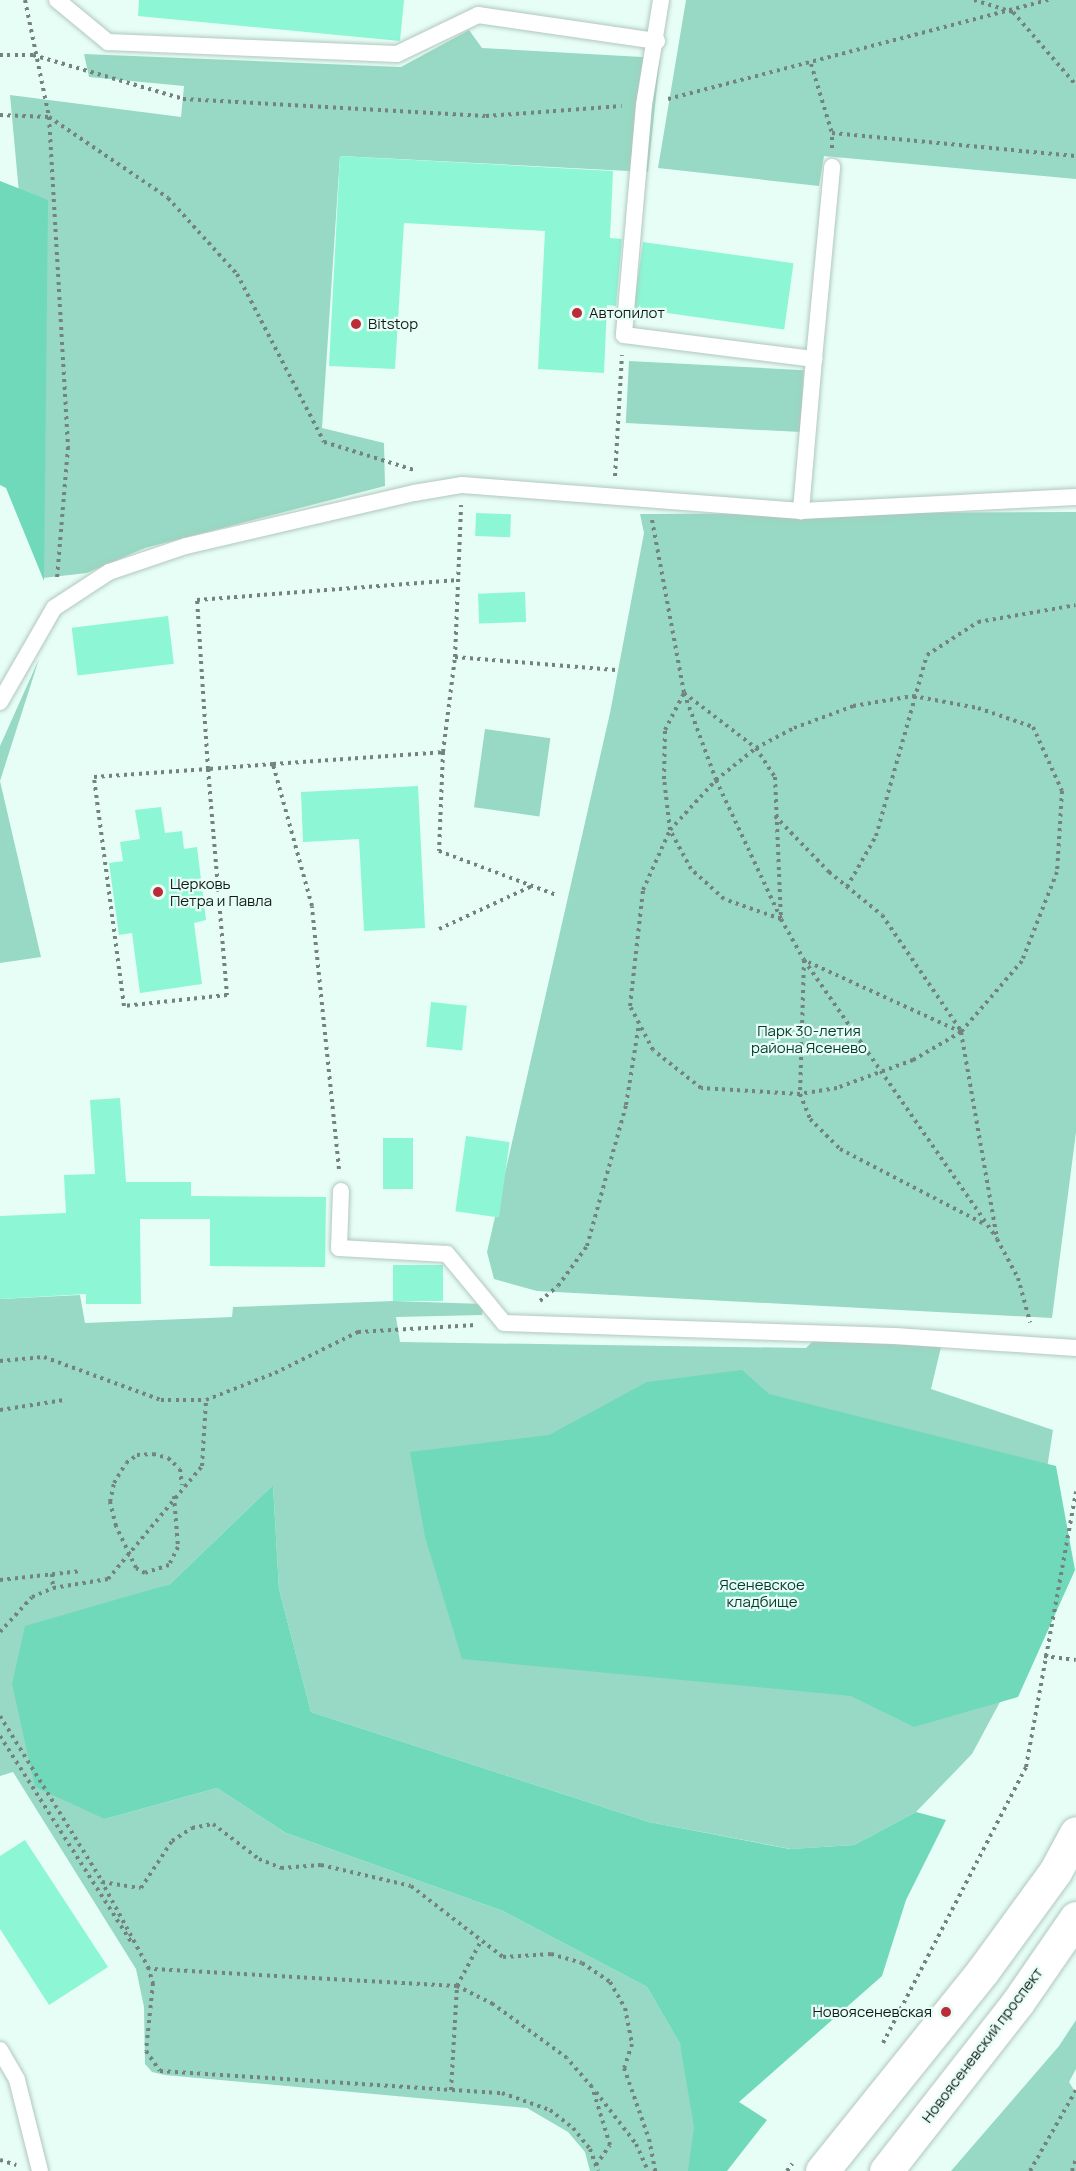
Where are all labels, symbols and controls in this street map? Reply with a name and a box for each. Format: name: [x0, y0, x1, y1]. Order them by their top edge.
place label: Автопилот: [589, 304, 665, 322]
marker: Автопилот: [570, 306, 584, 320]
place label: Bitstop: [368, 315, 418, 333]
marker: Bitstop: [349, 317, 363, 331]
place label: Церковь Петра и Павла: [170, 874, 272, 909]
marker: Церковь Петра и Павла: [151, 885, 165, 899]
park label: Парк 30-летия района Ясенево: [751, 1021, 867, 1056]
park label: Ясеневское кладбище: [719, 1575, 805, 1610]
street label: Новоясеневский проспект: [918, 1964, 1046, 2126]
place label: Новоясеневская: [813, 2003, 932, 2021]
marker: Новоясеневская: [937, 2003, 955, 2021]

